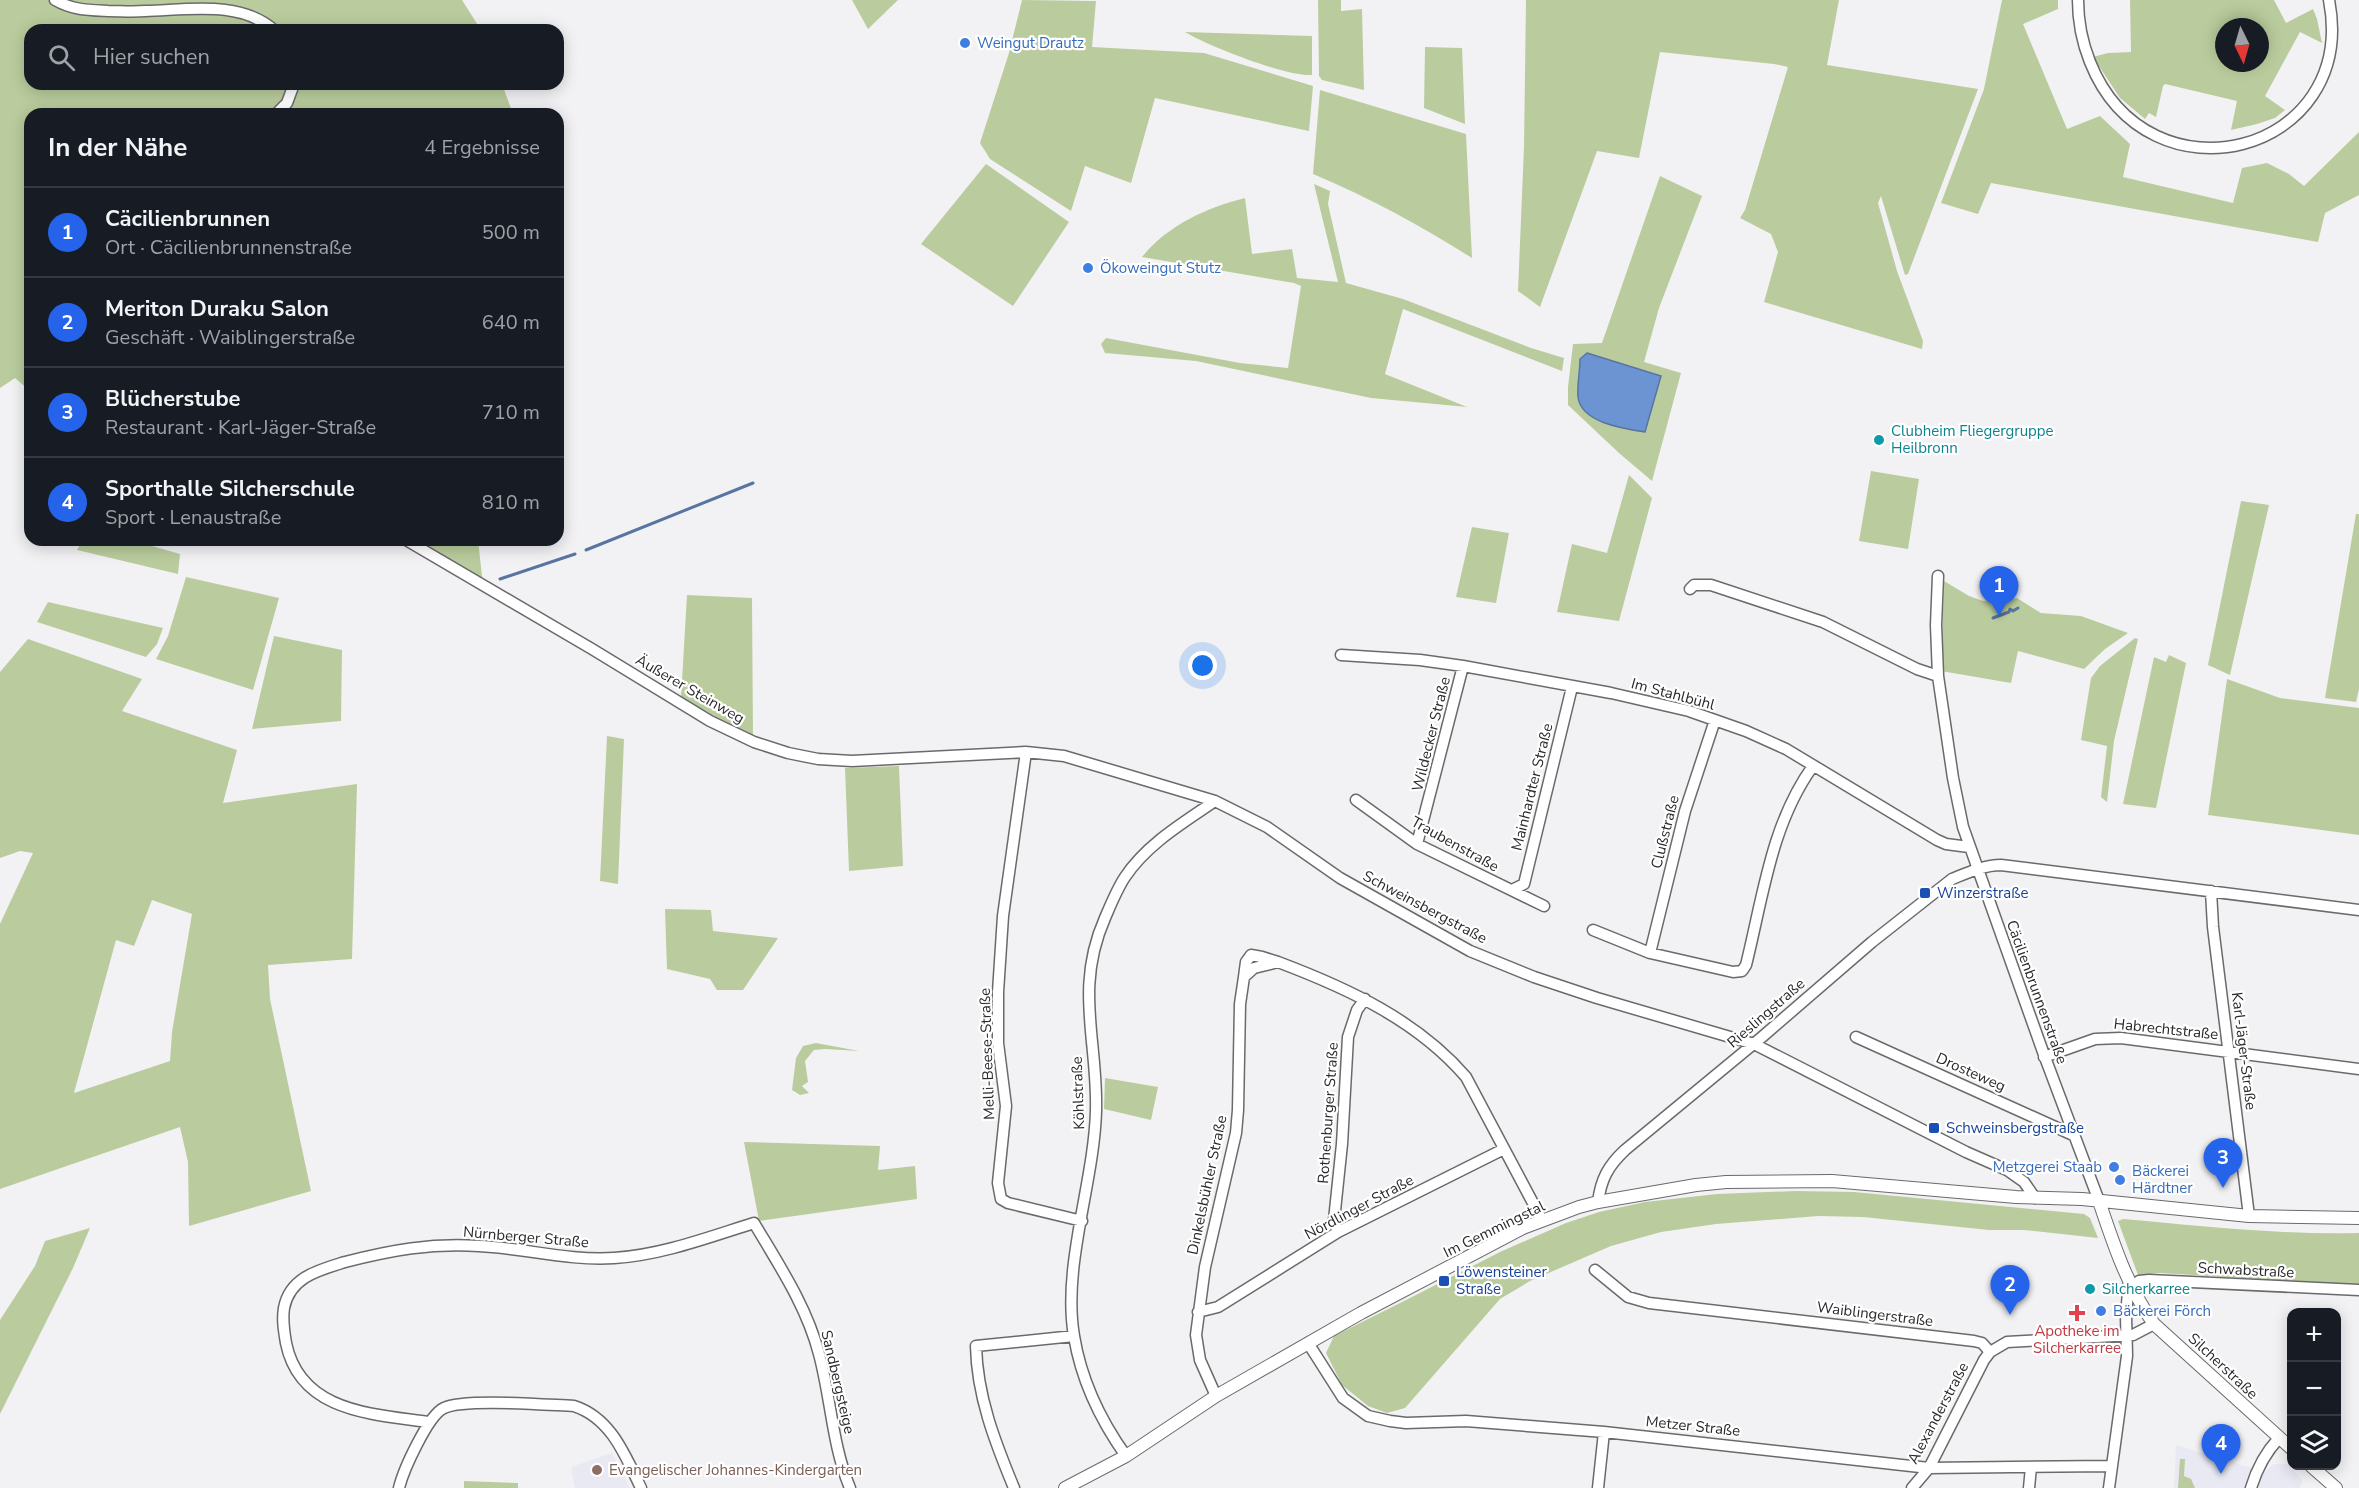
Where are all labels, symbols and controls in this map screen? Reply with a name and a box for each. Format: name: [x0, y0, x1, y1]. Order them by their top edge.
north arrow: [2215, 18, 2269, 72]
search box: [24, 24, 564, 90]
place label: Weingut Drautz: [977, 33, 1084, 53]
marker: Weingut Drautz: [958, 36, 972, 50]
icon: search: [45, 41, 78, 74]
text: Hier suchen: [93, 42, 210, 72]
text: In der Nähe: [48, 130, 187, 165]
text: 4 Ergebnisse: [424, 134, 540, 161]
text: Cäcilienbrunnen: [105, 204, 270, 234]
text: 1: [62, 219, 74, 246]
text: 500 m: [482, 219, 540, 246]
text: Ort · Cäcilienbrunnenstraße: [105, 234, 352, 261]
place label: Ökoweingut Stutz: [1100, 258, 1221, 278]
marker: Ökoweingut Stutz: [1081, 261, 1095, 275]
text: Meriton Duraku Salon: [105, 294, 329, 324]
text: 2: [62, 309, 74, 336]
text: 640 m: [482, 309, 540, 336]
text: Geschäft · Waiblingerstraße: [105, 324, 355, 351]
text: Blücherstube: [105, 384, 241, 414]
text: 3: [62, 399, 74, 426]
text: 710 m: [482, 399, 540, 426]
text: Restaurant · Karl-Jäger-Straße: [105, 414, 376, 441]
place label: Clubheim Fliegergruppe Heilbronn: [1891, 421, 2054, 458]
marker: Clubheim Fliegergruppe Heilbronn: [1872, 433, 1886, 447]
text: Sporthalle Silcherschule: [105, 474, 355, 504]
text: 4: [62, 489, 74, 516]
text: 810 m: [482, 489, 540, 516]
text: Sport · Lenaustraße: [105, 504, 281, 531]
pin: 1: [1980, 566, 2018, 616]
street label: Äußerer Steinweg: [632, 650, 748, 728]
your location: [1188, 651, 1217, 680]
street label: Im Stahlbühl: [1629, 673, 1718, 715]
street label: Wildecker Straße: [1407, 675, 1455, 793]
street label: Mainhardter Straße: [1507, 721, 1557, 853]
street label: Clußstraße: [1646, 793, 1684, 871]
street label: Traubenstraße: [1407, 812, 1503, 876]
street label: Schweinsbergstraße: [1359, 866, 1491, 948]
place label: Winzerstraße: [1937, 883, 2028, 903]
marker: Winzerstraße: [1918, 886, 1932, 900]
street label: Cäcilienbrunnenstraße: [2002, 917, 2072, 1067]
street label: Rieslingstraße: [1723, 974, 1809, 1052]
street label: Melli-Beese-Straße: [975, 988, 999, 1120]
street label: Karl-Jäger-Straße: [2227, 991, 2261, 1111]
street label: Habrechtstraße: [2113, 1014, 2219, 1044]
street label: Rothenburger Straße: [1313, 1042, 1343, 1184]
street label: Drosteweg: [1933, 1048, 2009, 1096]
street label: Köhlstraße: [1067, 1056, 1089, 1130]
street label: Dinkelsbühler Straße: [1182, 1113, 1232, 1257]
place label: Schweinsbergstraße: [1946, 1118, 2084, 1138]
marker: Schweinsbergstraße: [1927, 1121, 1941, 1135]
pin: 3: [2204, 1138, 2242, 1188]
place label: Metzgerei Staab: [1993, 1157, 2102, 1177]
marker: Metzgerei Staab: [2107, 1160, 2121, 1174]
place label: Bäckerei Härdtner: [2132, 1161, 2193, 1198]
street label: Nördlinger Straße: [1301, 1170, 1417, 1244]
marker: Bäckerei Härdtner: [2113, 1173, 2127, 1187]
street label: Im Gemmingstal: [1440, 1196, 1549, 1262]
street label: Nürnberger Straße: [462, 1222, 590, 1252]
street label: Schwabstraße: [2197, 1257, 2295, 1283]
place label: Löwensteiner Straße: [1456, 1262, 1548, 1299]
pin: 2: [1990, 1266, 2030, 1315]
marker: Löwensteiner Straße: [1437, 1274, 1451, 1288]
place label: Silcherkarree: [2102, 1279, 2190, 1299]
marker: Silcherkarree: [2083, 1282, 2097, 1296]
street label: Waiblingerstraße: [1816, 1297, 1934, 1331]
place label: Bäckerei Förch: [2113, 1301, 2211, 1321]
marker: Bäckerei Förch: [2094, 1304, 2108, 1318]
marker: Apotheke im Silcherkarree: [2070, 1306, 2084, 1320]
map controls: [2287, 1308, 2341, 1470]
button: +: [2287, 1308, 2341, 1362]
place label: Apotheke im Silcherkarree: [2033, 1321, 2121, 1358]
street label: Sandbergsteige: [816, 1328, 860, 1436]
street label: Silcherstraße: [2184, 1328, 2262, 1404]
street label: Alexanderstraße: [1903, 1359, 1973, 1467]
button: −: [2287, 1362, 2341, 1416]
street label: Metzer Straße: [1645, 1411, 1741, 1441]
button: layers: [2287, 1416, 2341, 1470]
pin: 4: [2202, 1424, 2240, 1474]
place label: Evangelischer Johannes-Kindergarten: [609, 1460, 862, 1480]
marker: Evangelischer Johannes-Kindergarten: [590, 1463, 604, 1477]

